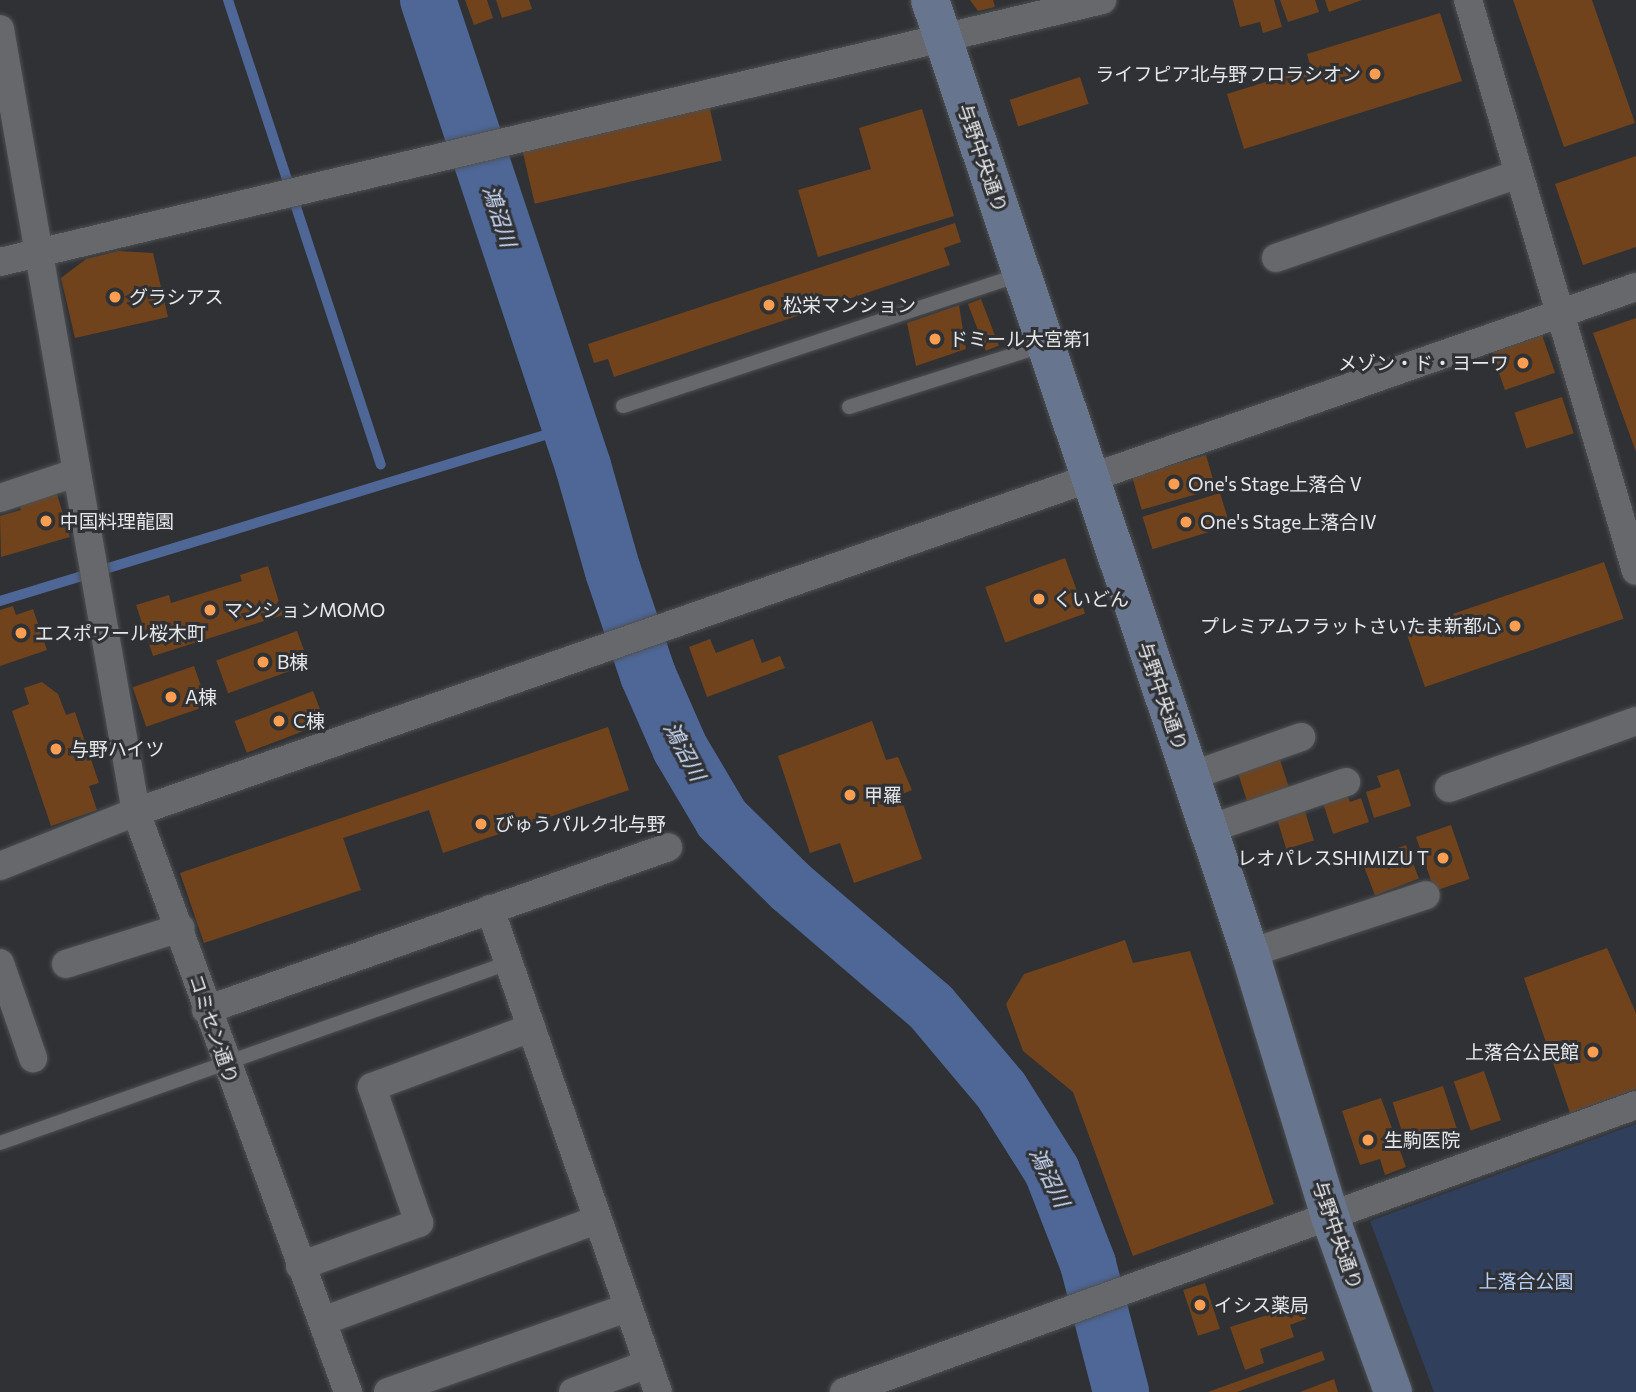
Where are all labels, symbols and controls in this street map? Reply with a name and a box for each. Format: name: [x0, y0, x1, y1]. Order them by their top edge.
place label: ライフピア北与野フロラシオン: [1095, 63, 1361, 85]
marker: ライフピア北与野フロラシオン: [1367, 66, 1383, 82]
street label: 与野中央通り: [954, 100, 1012, 216]
water label: 鴻沼川: [478, 182, 522, 250]
place label: グラシアス: [129, 286, 224, 308]
marker: グラシアス: [107, 289, 123, 305]
place label: 松栄マンション: [783, 294, 916, 316]
marker: 松栄マンション: [761, 297, 777, 313]
place label: ドミール大宮第1: [949, 328, 1090, 350]
marker: ドミール大宮第1: [927, 331, 943, 347]
place label: メゾン・ド・ヨーワ: [1338, 352, 1509, 374]
marker: メゾン・ド・ヨーワ: [1515, 355, 1531, 371]
place label: One's Stage上落合Ⅴ: [1188, 473, 1365, 495]
marker: One's Stage上落合Ⅴ: [1166, 476, 1182, 492]
place label: 中国料理龍園: [60, 510, 174, 532]
place label: One's Stage上落合Ⅳ: [1200, 511, 1377, 533]
marker: 中国料理龍園: [38, 513, 54, 529]
marker: One's Stage上落合Ⅳ: [1178, 514, 1194, 530]
place label: くいどん: [1053, 588, 1129, 610]
marker: くいどん: [1031, 591, 1047, 607]
place label: マンションMOMO: [224, 599, 385, 621]
marker: マンションMOMO: [202, 602, 218, 618]
place label: プレミアムフラットさいたま新都心: [1197, 615, 1501, 637]
marker: プレミアムフラットさいたま新都心: [1507, 618, 1523, 634]
place label: エスポワール桜木町: [35, 622, 206, 644]
marker: エスポワール桜木町: [13, 625, 29, 641]
street label: 与野中央通り: [1134, 638, 1192, 754]
place label: B棟: [277, 651, 308, 673]
marker: B棟: [255, 654, 271, 670]
place label: A棟: [185, 686, 217, 708]
marker: A棟: [163, 689, 179, 705]
place label: C棟: [293, 710, 325, 732]
marker: C棟: [271, 713, 287, 729]
water label: 鴻沼川: [659, 717, 711, 785]
place label: 与野ハイツ: [70, 738, 165, 760]
marker: 与野ハイツ: [48, 741, 64, 757]
place label: 甲羅: [864, 784, 902, 806]
marker: 甲羅: [842, 787, 858, 803]
place label: びゅうパルク北与野: [495, 813, 666, 835]
marker: びゅうパルク北与野: [473, 816, 489, 832]
place label: レオパレスSHIMIZU T: [1237, 847, 1429, 869]
marker: レオパレスSHIMIZU T: [1435, 850, 1451, 866]
street label: コミセン通り: [185, 971, 243, 1087]
place label: 上落合公民館: [1465, 1041, 1579, 1063]
marker: 上落合公民館: [1585, 1044, 1601, 1060]
place label: 生駒医院: [1384, 1129, 1460, 1151]
marker: 生駒医院: [1358, 1130, 1378, 1150]
water label: 鴻沼川: [1025, 1143, 1075, 1211]
street label: 与野中央通り: [1309, 1177, 1367, 1293]
park label: 上落合公園: [1479, 1270, 1573, 1292]
place label: イシス薬局: [1214, 1294, 1309, 1316]
marker: イシス薬局: [1192, 1297, 1208, 1313]

